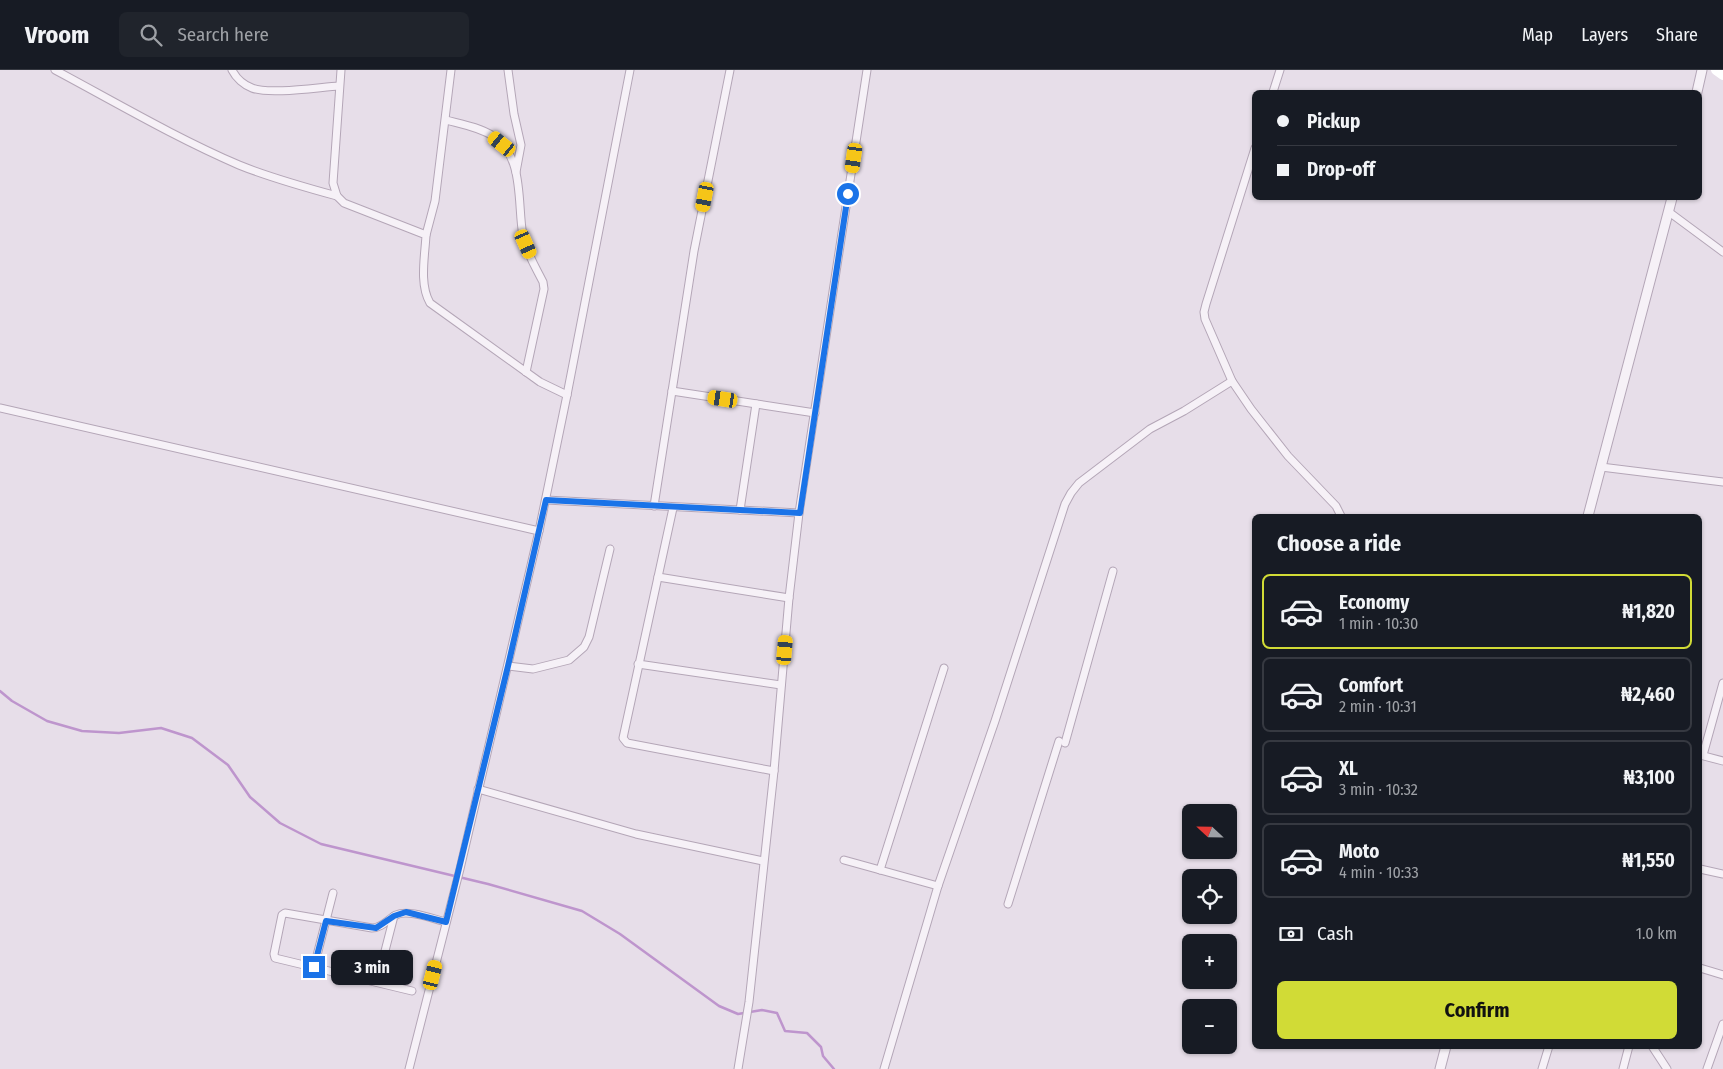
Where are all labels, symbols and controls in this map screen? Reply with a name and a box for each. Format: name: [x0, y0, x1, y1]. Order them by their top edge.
search box: [119, 12, 469, 57]
text: Vroom: [25, 21, 89, 49]
icon: search: [137, 21, 165, 49]
text: Search here: [177, 23, 269, 46]
text: Map: [1522, 24, 1553, 46]
text: Layers: [1581, 24, 1628, 46]
text: Share: [1656, 24, 1698, 46]
text: Pickup: [1307, 110, 1360, 133]
car: [485, 129, 518, 159]
car: [844, 142, 863, 174]
text: Drop-off: [1307, 158, 1375, 181]
car: [694, 181, 715, 213]
route start: [837, 183, 859, 205]
car: [513, 227, 538, 261]
car: [707, 389, 738, 409]
text: Choose a ride: [1277, 530, 1401, 557]
icon: car: [1279, 589, 1324, 634]
text: Economy: [1339, 591, 1409, 614]
text: ₦1,820: [1622, 600, 1675, 623]
text: 1 min · 10:30: [1339, 614, 1418, 633]
car: [776, 634, 793, 666]
icon: car: [1279, 672, 1324, 717]
text: Comfort: [1339, 674, 1403, 697]
text: ₦2,460: [1621, 683, 1675, 706]
text: 2 min · 10:31: [1339, 697, 1417, 716]
icon: car: [1279, 755, 1324, 800]
text: XL: [1339, 757, 1358, 780]
text: ₦3,100: [1624, 766, 1675, 789]
text: 3 min · 10:32: [1339, 780, 1418, 799]
north arrow: [1182, 804, 1238, 859]
map controls: [1182, 804, 1237, 1054]
icon: car: [1279, 838, 1324, 883]
text: Moto: [1339, 840, 1379, 863]
text: ₦1,550: [1622, 849, 1675, 872]
text: 4 min · 10:33: [1339, 863, 1419, 882]
button: locate: [1182, 869, 1237, 924]
icon: cash: [1277, 920, 1305, 948]
text: Cash: [1317, 922, 1354, 945]
text: 1.0 km: [1636, 924, 1677, 943]
button: +: [1182, 934, 1237, 989]
callout: 3 min: [332, 950, 414, 984]
route end: [303, 956, 325, 978]
text: 3 min: [354, 958, 390, 977]
car: [422, 959, 443, 991]
button: Confirm: [1277, 981, 1677, 1039]
button: −: [1182, 999, 1237, 1054]

